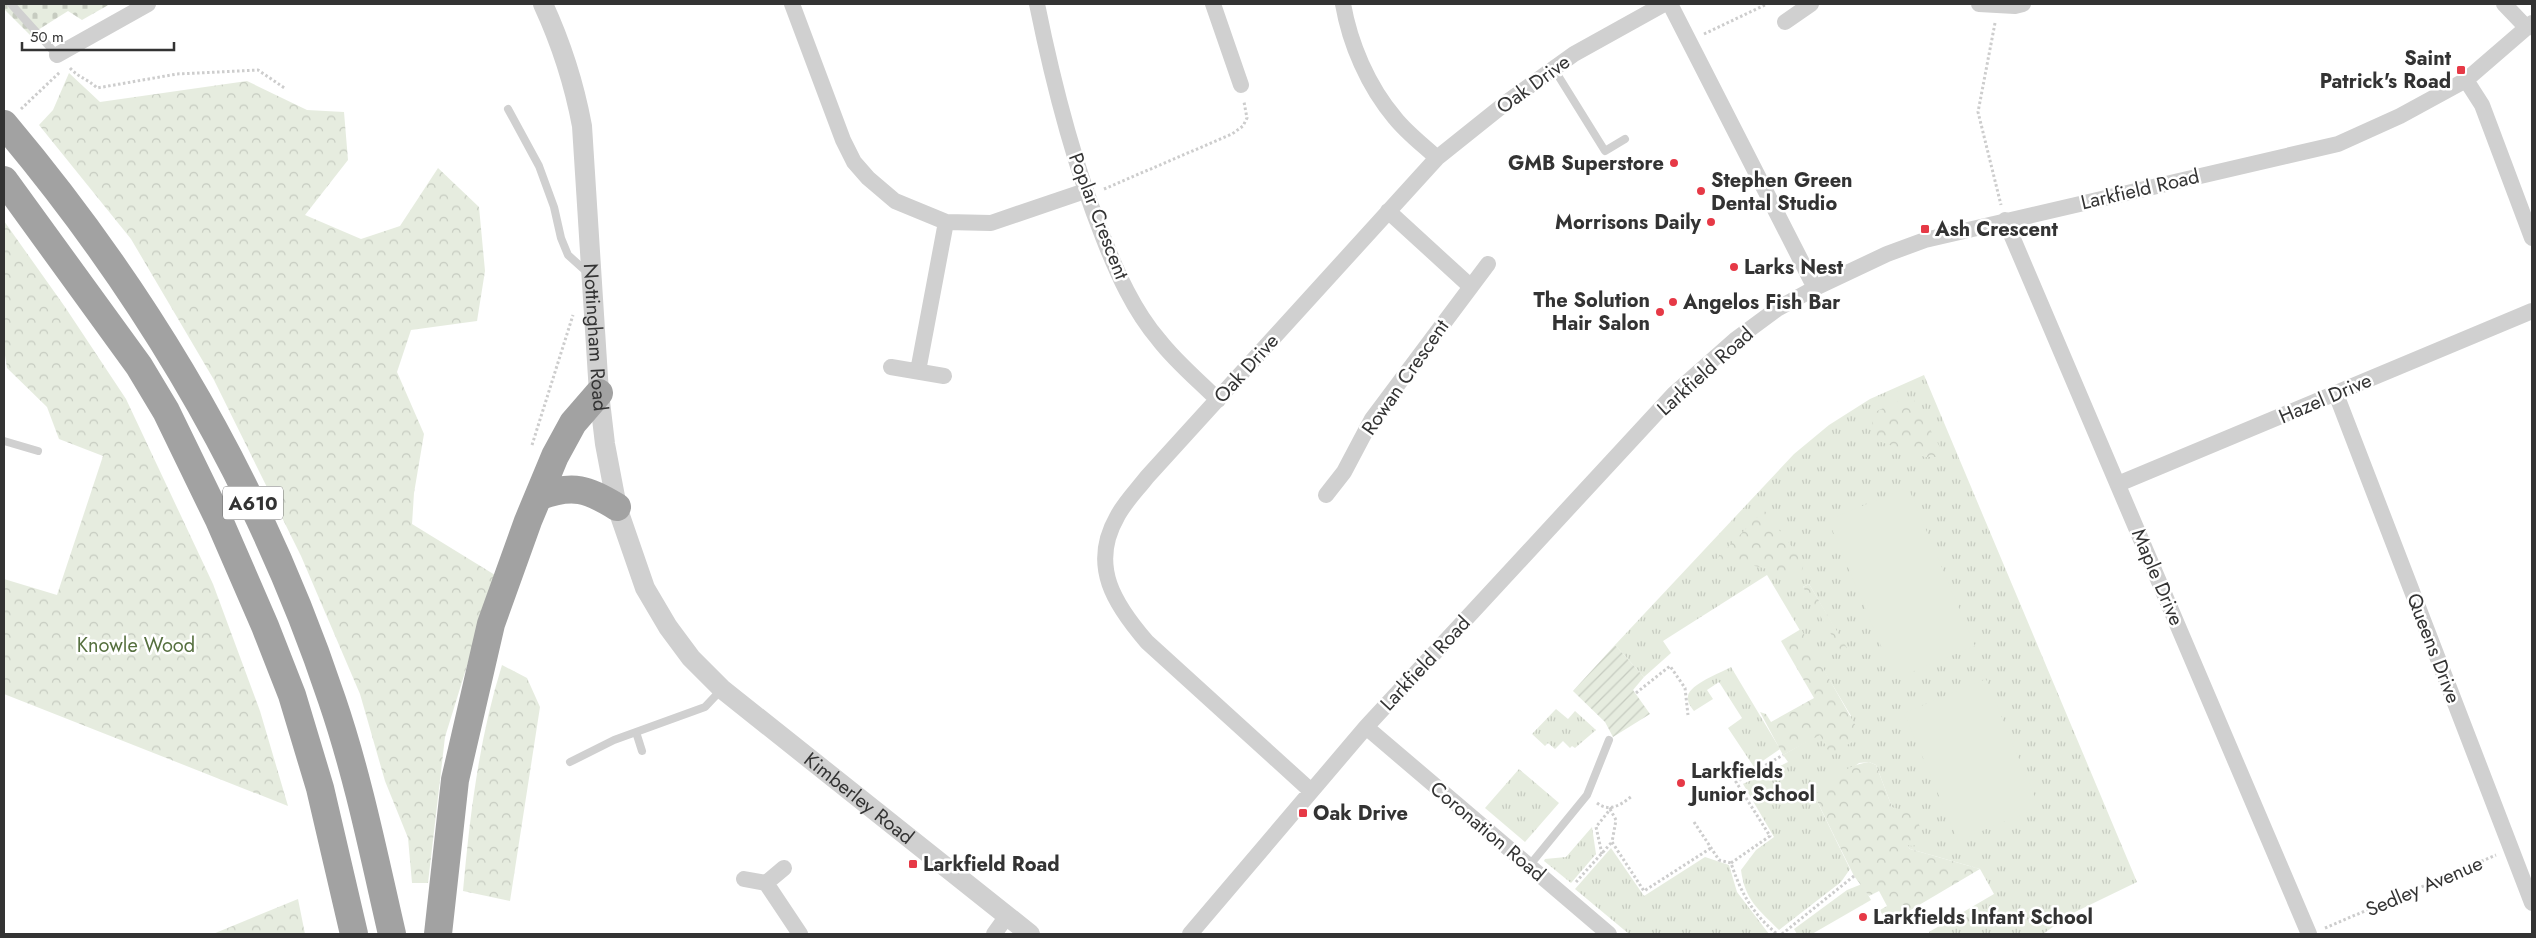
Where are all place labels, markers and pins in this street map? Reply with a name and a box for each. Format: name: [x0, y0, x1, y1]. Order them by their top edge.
place label: Saint Patrick's Road: [2320, 44, 2452, 96]
marker: Saint Patrick's Road: [2455, 64, 2467, 76]
place label: GMB Superstore: [1508, 149, 1664, 178]
marker: GMB Superstore: [1668, 157, 1680, 169]
place label: Stephen Green Dental Studio: [1711, 166, 1853, 218]
marker: Stephen Green Dental Studio: [1695, 185, 1707, 197]
place label: Morrisons Daily: [1555, 208, 1702, 237]
place label: Ash Crescent: [1934, 215, 2059, 244]
marker: Morrisons Daily: [1705, 216, 1717, 228]
marker: Ash Crescent: [1919, 223, 1931, 235]
place label: Larks Nest: [1744, 253, 1844, 282]
marker: Larks Nest: [1728, 261, 1740, 273]
place label: The Solution Hair Salon: [1534, 286, 1650, 338]
place label: Angelos Fish Bar: [1682, 288, 1841, 317]
marker: Angelos Fish Bar: [1667, 296, 1679, 308]
marker: The Solution Hair Salon: [1654, 306, 1666, 318]
place label: Larkfields Junior School: [1687, 757, 1815, 809]
marker: Larkfields Junior School: [1675, 777, 1687, 789]
place label: Oak Drive: [1313, 799, 1408, 828]
marker: Oak Drive: [1297, 807, 1309, 819]
place label: Larkfield Road: [923, 850, 1060, 879]
marker: Larkfield Road: [907, 858, 919, 870]
place label: Larkfields Infant School: [1873, 903, 2093, 932]
marker: Larkfields Infant School: [1857, 911, 1869, 923]

